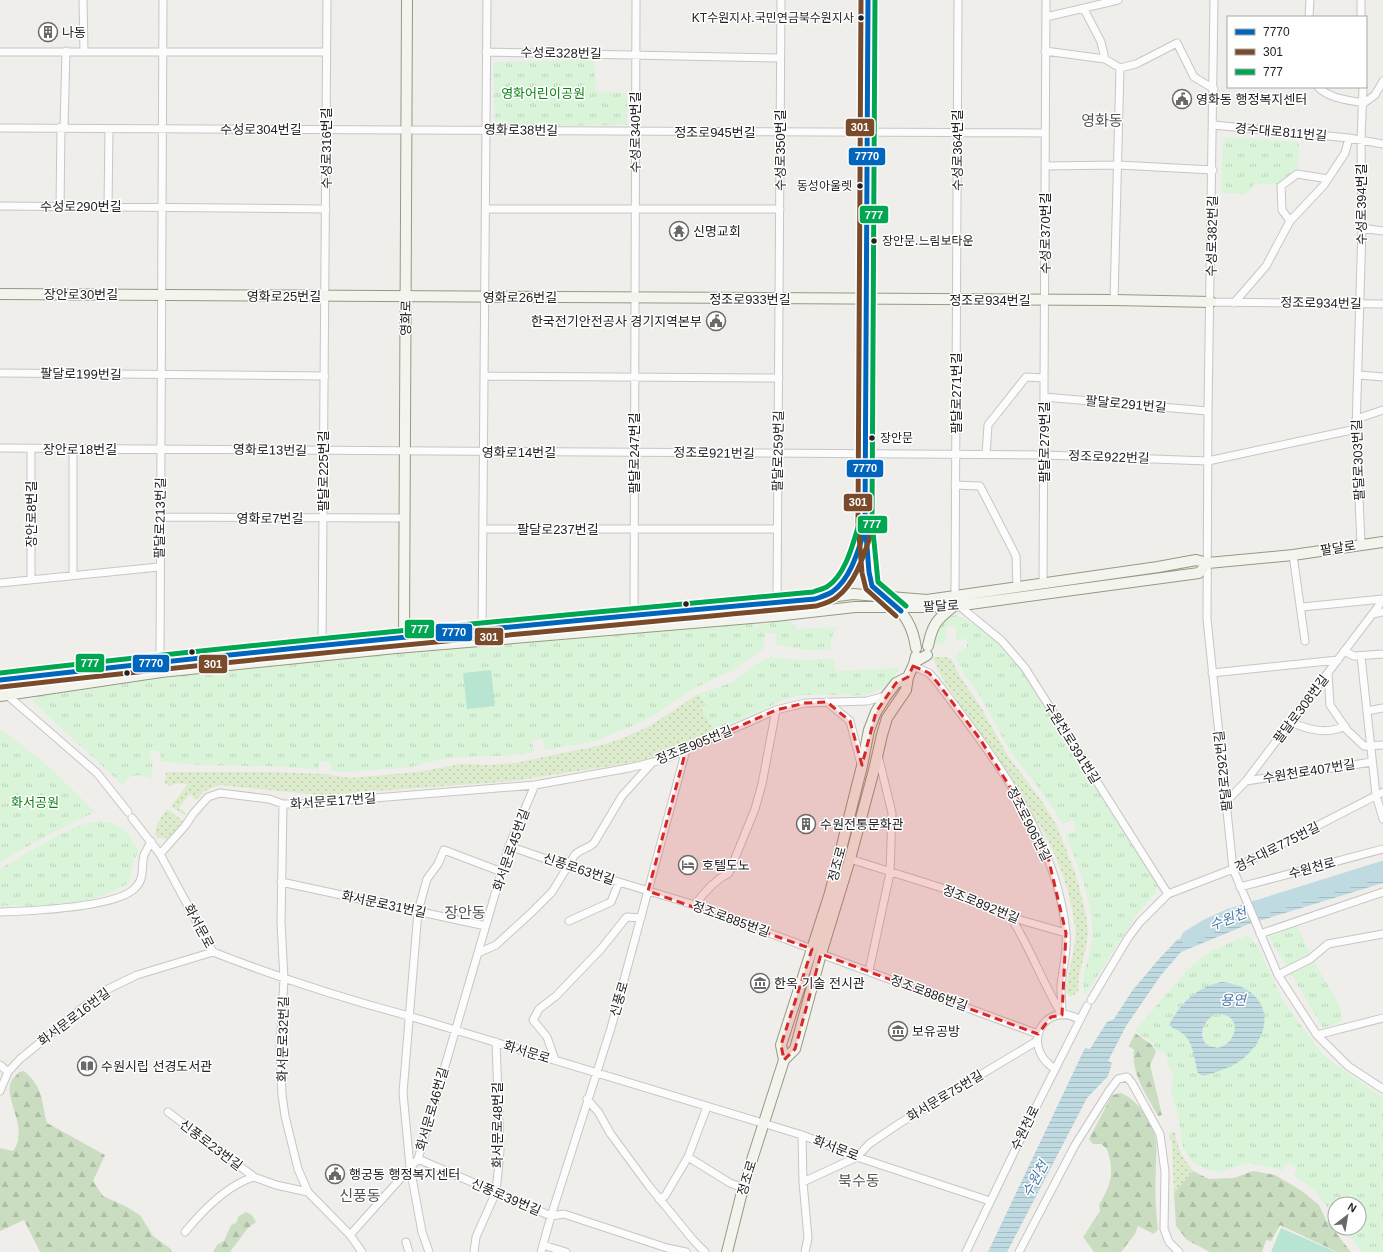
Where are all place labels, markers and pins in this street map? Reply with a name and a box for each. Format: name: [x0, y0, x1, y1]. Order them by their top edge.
place label: KT수원지사.국민연금북수원지사: [692, 11, 854, 25]
marker: KT수원지사.국민연금북수원지사: [856, 13, 866, 23]
building icon: 나동: [37, 21, 59, 43]
place label: 나동: [62, 25, 86, 40]
public building icon: 영화동 행정복지센터: [1171, 88, 1193, 110]
place label: 영화동 행정복지센터: [1196, 92, 1307, 107]
place label: 동성아울렛: [797, 179, 852, 193]
marker: 동성아울렛: [855, 181, 865, 191]
temple icon: 신명교회: [668, 220, 690, 242]
place label: 신명교회: [693, 224, 741, 239]
place label: 장안문.느림보타운: [882, 234, 974, 248]
marker: 장안문.느림보타운: [869, 236, 879, 246]
public building icon: 한국전기안전공사 경기지역본부: [705, 310, 727, 332]
place label: 한국전기안전공사 경기지역본부: [531, 314, 702, 329]
place label: 장안문: [880, 431, 913, 445]
marker: 장안문: [867, 433, 877, 443]
unlabelled marker: [681, 599, 691, 609]
unlabelled marker: [187, 647, 197, 657]
unlabelled marker: [122, 668, 132, 678]
building icon: 수원전통문화관: [795, 813, 817, 835]
place label: 수원전통문화관: [820, 817, 904, 832]
hotel icon: 호텔도노: [677, 854, 699, 876]
place label: 호텔도노: [702, 858, 750, 873]
museum icon: 한옥 기술 전시관: [749, 972, 771, 994]
place label: 한옥 기술 전시관: [774, 976, 865, 991]
museum icon: 보유공방: [887, 1020, 909, 1042]
place label: 보유공방: [912, 1024, 960, 1039]
library icon: 수원시립 선경도서관: [76, 1055, 98, 1077]
place label: 수원시립 선경도서관: [101, 1059, 212, 1074]
public building icon: 행궁동 행정복지센터: [324, 1163, 346, 1185]
place label: 행궁동 행정복지센터: [349, 1167, 460, 1182]

